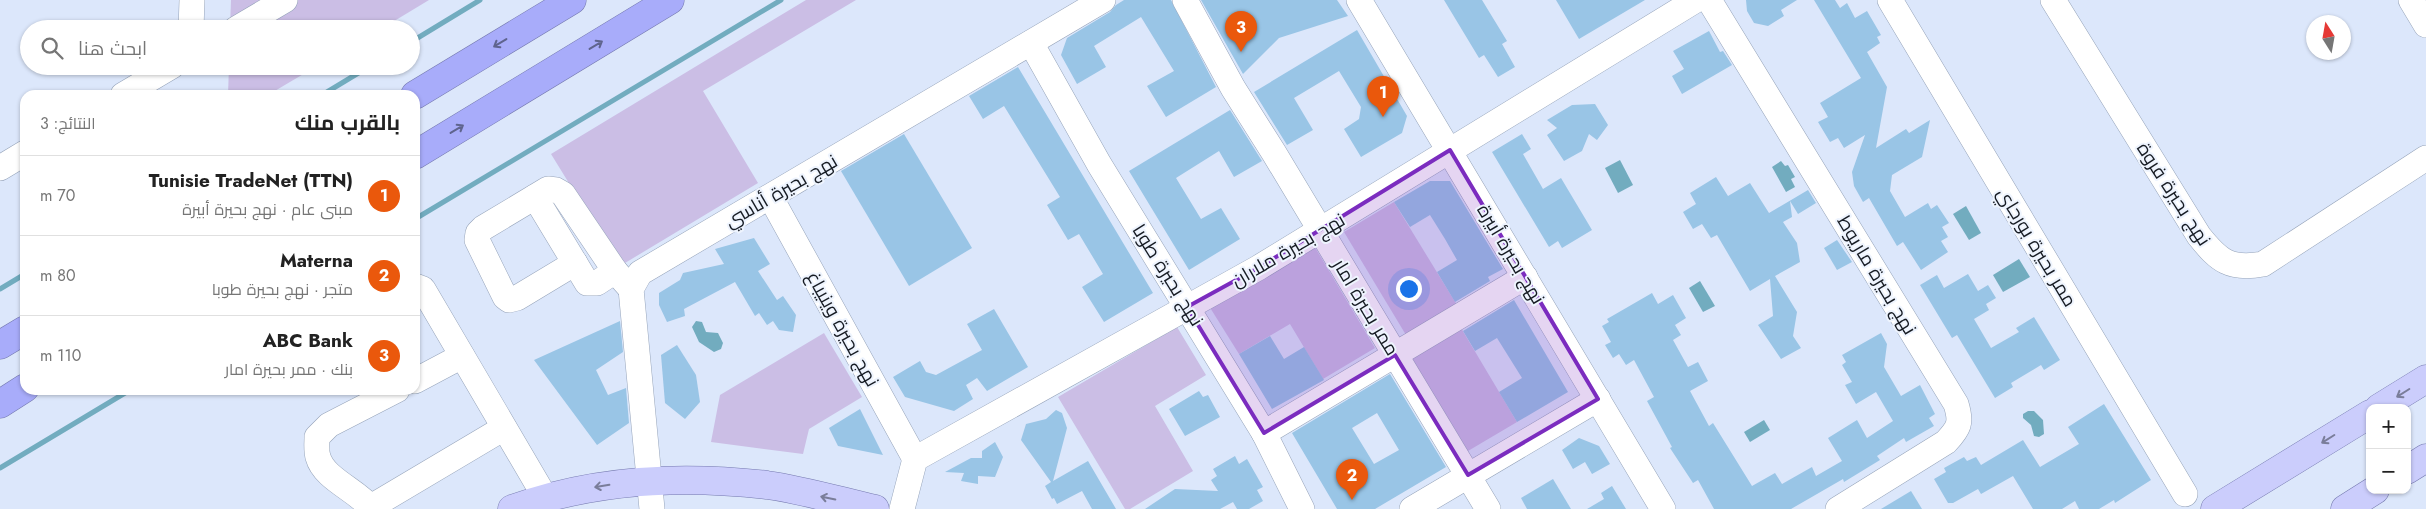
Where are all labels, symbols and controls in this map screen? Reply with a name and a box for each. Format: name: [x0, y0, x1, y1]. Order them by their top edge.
pin: 3: [1225, 11, 1257, 52]
north arrow: [2306, 15, 2351, 60]
search box: [20, 20, 420, 75]
icon: search: [38, 34, 66, 62]
text: ابحث هنا: [78, 35, 147, 62]
one-way arrow: [494, 39, 508, 49]
one-way arrow: [588, 40, 602, 50]
pin: 1: [1367, 76, 1399, 117]
text: بالقرب منك: [295, 108, 400, 138]
text: النتائج: 3: [40, 112, 96, 135]
one-way arrow: [449, 124, 463, 134]
street label: نهج بحيرة فروة: [2130, 137, 2218, 251]
street label: نهج بحيرة أناسي: [720, 148, 843, 235]
text: Tunisie TradeNet (TTN): [149, 167, 353, 194]
street label: ممر بحيرة بورجاي: [1990, 182, 2083, 312]
text: 70 m: [40, 184, 75, 207]
text: 1: [380, 184, 388, 207]
text: مبنى عام · نهج بحيرة أبيرة: [182, 198, 353, 221]
street label: نهج بحيرة أبيرة: [1470, 199, 1552, 309]
street label: نهج بحيرة ملاران: [1226, 206, 1350, 294]
street label: نهج بحيرة ماريوط: [1831, 210, 1923, 340]
street label: نهج بحيرة طوبا: [1126, 219, 1210, 331]
text: Materna: [280, 247, 353, 274]
street label: ممر بحيرة امار: [1326, 252, 1406, 361]
text: 80 m: [40, 264, 76, 287]
text: 2: [379, 264, 389, 287]
street label: نهج بحيرة وينيباغ: [800, 266, 886, 392]
your location: [1396, 276, 1422, 302]
text: متجر · نهج بحيرة طوبا: [212, 278, 353, 301]
text: ABC Bank: [263, 327, 353, 354]
text: 110 m: [40, 344, 81, 367]
text: 3: [379, 344, 389, 367]
text: بنك · ممر بحيرة امار: [225, 358, 353, 381]
one-way arrow: [2396, 389, 2410, 399]
map controls: [2366, 404, 2411, 494]
button: +: [2366, 404, 2411, 449]
one-way arrow: [2322, 435, 2336, 445]
button: −: [2366, 449, 2411, 494]
pin: 2: [1336, 459, 1368, 500]
one-way arrow: [595, 482, 611, 492]
one-way arrow: [820, 493, 836, 503]

